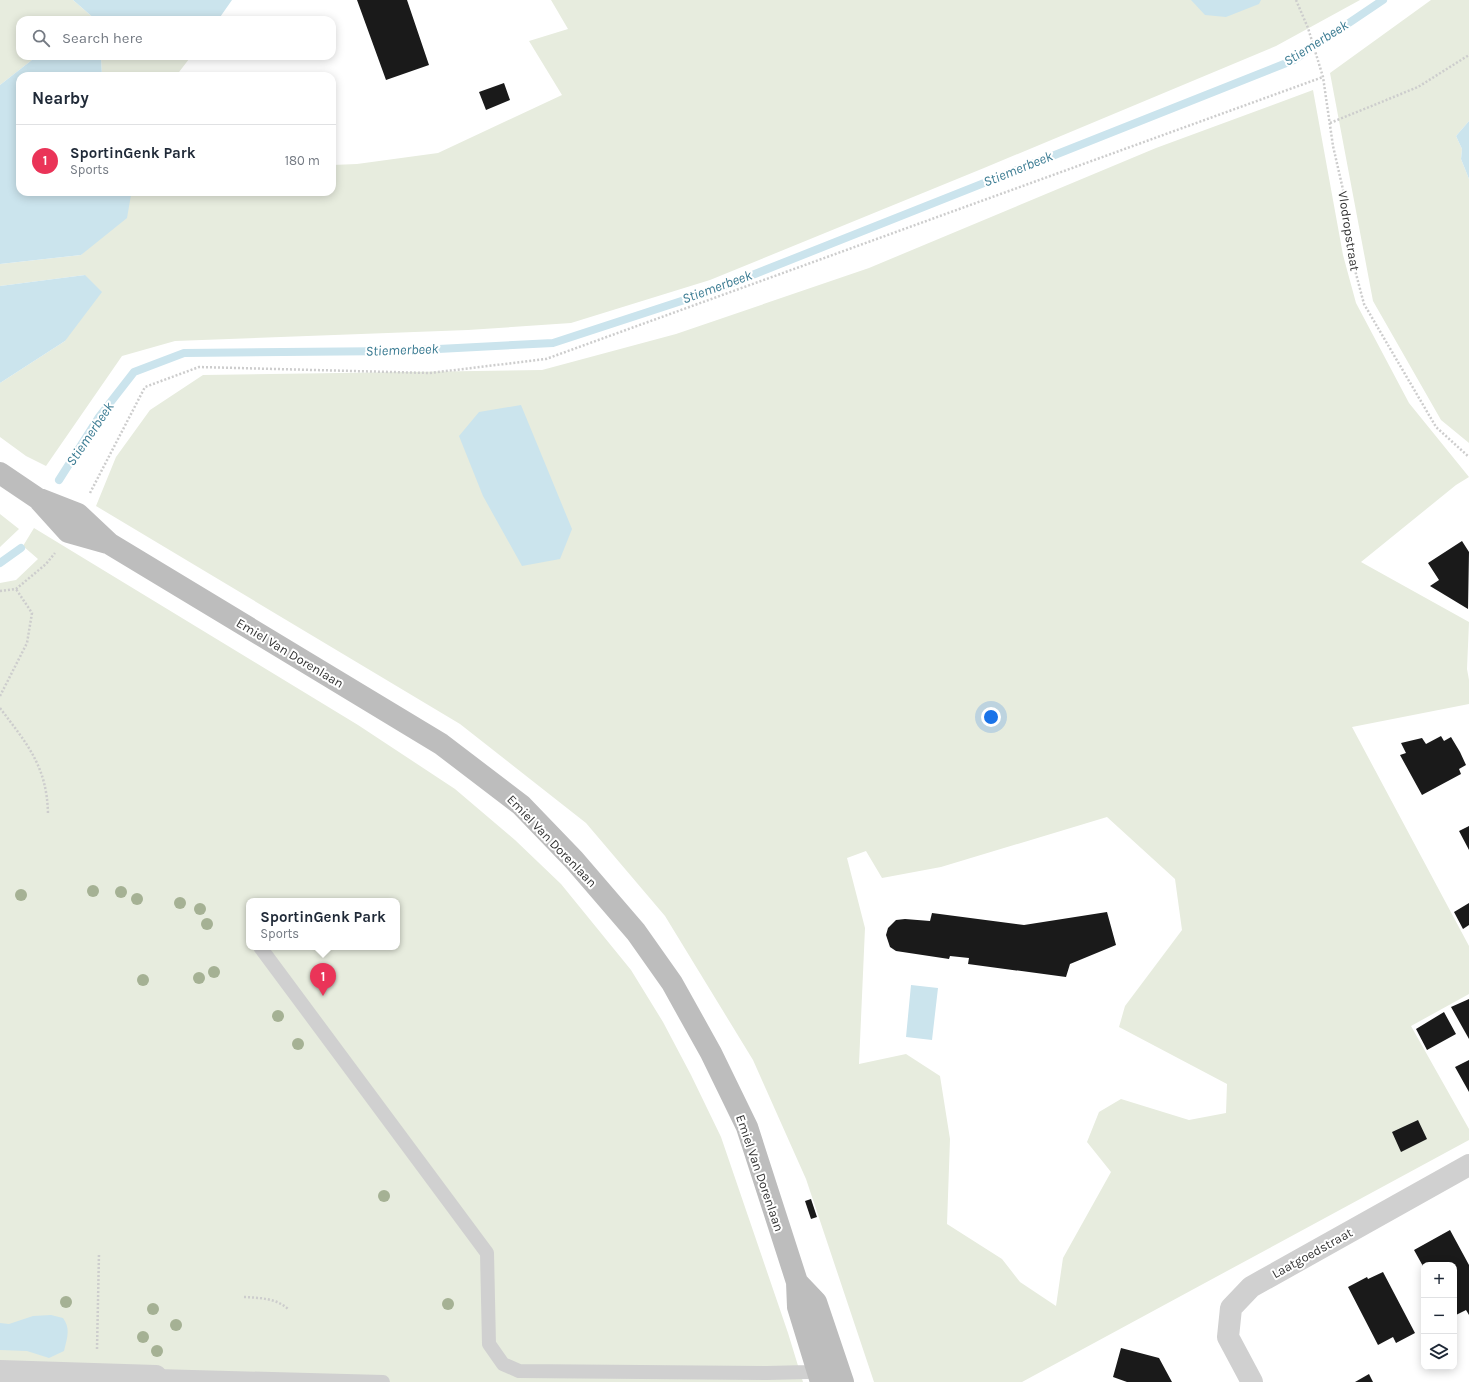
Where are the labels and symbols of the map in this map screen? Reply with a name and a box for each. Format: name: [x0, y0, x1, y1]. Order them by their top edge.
water label: Stiemerbeek: [1281, 16, 1352, 70]
water label: Stiemerbeek: [981, 147, 1056, 191]
street label: Vlodropstraat: [1335, 190, 1363, 272]
water label: Stiemerbeek: [680, 266, 755, 307]
water label: Stiemerbeek: [365, 340, 440, 360]
water label: Stiemerbeek: [63, 398, 118, 469]
street label: Emiel Van Dorenlaan: [234, 615, 346, 691]
your location: [981, 707, 1001, 727]
street label: Emiel Van Dorenlaan: [504, 792, 600, 890]
pin: 1: [310, 963, 336, 996]
street label: Emiel Van Dorenlaan: [733, 1113, 787, 1233]
street label: Laatgoedstraat: [1269, 1225, 1355, 1281]

